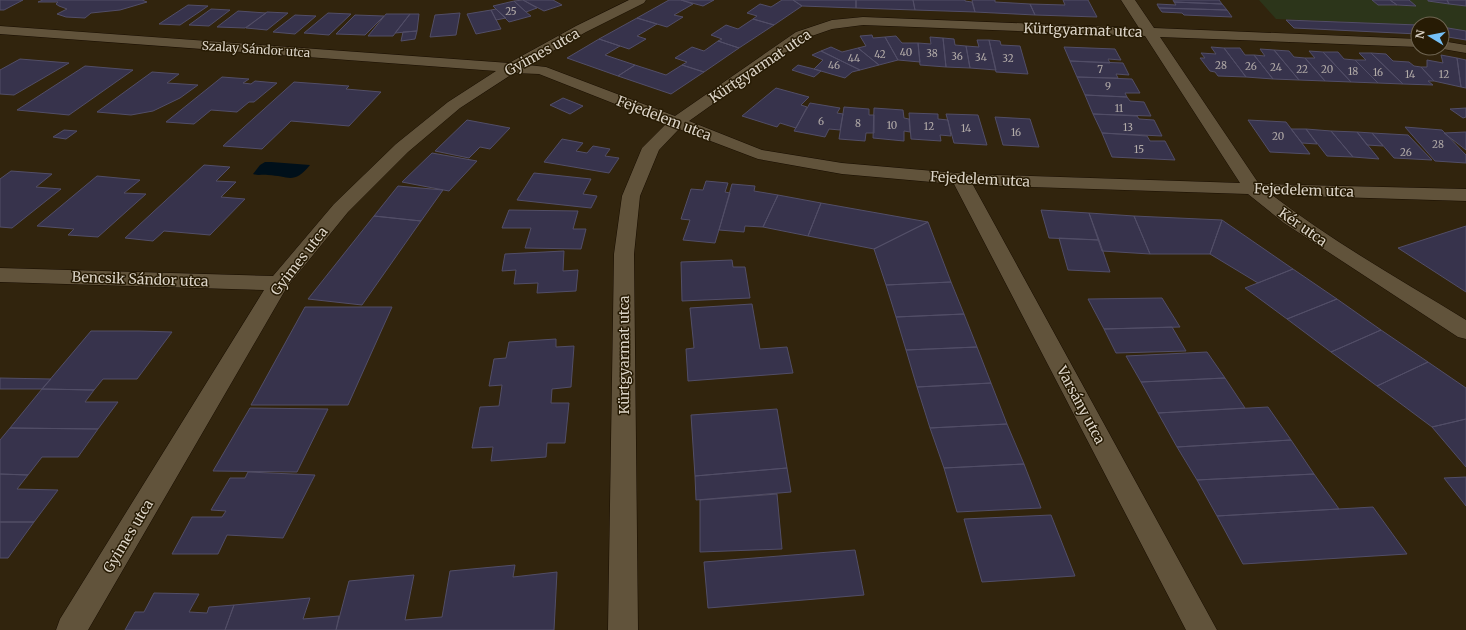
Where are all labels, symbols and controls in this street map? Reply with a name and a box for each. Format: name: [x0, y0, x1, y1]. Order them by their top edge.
house number: 25: [505, 5, 517, 18]
north arrow: [1410, 16, 1450, 56]
street label: Kürtgyarmat utca: [1023, 19, 1143, 41]
street label: Gyimes utca: [502, 24, 583, 80]
street label: Kürtgyarmat utca: [706, 25, 815, 107]
text: N: [1413, 28, 1428, 40]
street label: Szalay Sándor utca: [201, 38, 311, 60]
house number: 40: [900, 46, 912, 59]
house number: 38: [926, 47, 938, 60]
house number: 42: [874, 48, 886, 61]
house number: 36: [951, 50, 963, 63]
house number: 34: [975, 51, 987, 64]
house number: 44: [848, 52, 860, 65]
house number: 32: [1002, 52, 1014, 65]
house number: 46: [828, 59, 840, 72]
house number: 28: [1215, 59, 1227, 72]
house number: 26: [1245, 60, 1257, 73]
house number: 24: [1270, 61, 1282, 74]
house number: 7: [1097, 63, 1103, 76]
house number: 22: [1296, 63, 1308, 76]
house number: 20: [1321, 63, 1333, 76]
house number: 18: [1348, 65, 1358, 78]
house number: 16: [1373, 66, 1383, 79]
house number: 14: [1405, 68, 1415, 81]
house number: 12: [1439, 68, 1449, 81]
house number: 9: [1105, 80, 1111, 93]
street label: Fejedelem utca: [614, 92, 714, 145]
house number: 11: [1115, 102, 1124, 115]
house number: 6: [818, 115, 824, 128]
house number: 8: [855, 117, 861, 130]
house number: 10: [887, 119, 897, 132]
house number: 12: [924, 120, 934, 133]
house number: 13: [1123, 121, 1133, 134]
house number: 14: [961, 122, 971, 135]
house number: 16: [1011, 126, 1021, 139]
house number: 20: [1272, 130, 1284, 143]
house number: 28: [1432, 138, 1444, 151]
house number: 15: [1134, 143, 1144, 156]
house number: 26: [1400, 146, 1412, 159]
street label: Fejedelem utca: [930, 167, 1031, 191]
street label: Fejedelem utca: [1254, 179, 1355, 201]
street label: Kér utca: [1275, 204, 1331, 250]
street label: Gyimes utca: [267, 223, 332, 299]
street label: Bencsik Sándor utca: [71, 268, 209, 290]
street label: Kürtgyarmat utca: [615, 295, 633, 415]
street label: Varsány utca: [1052, 362, 1109, 447]
street label: Gyimes utca: [99, 496, 157, 576]

